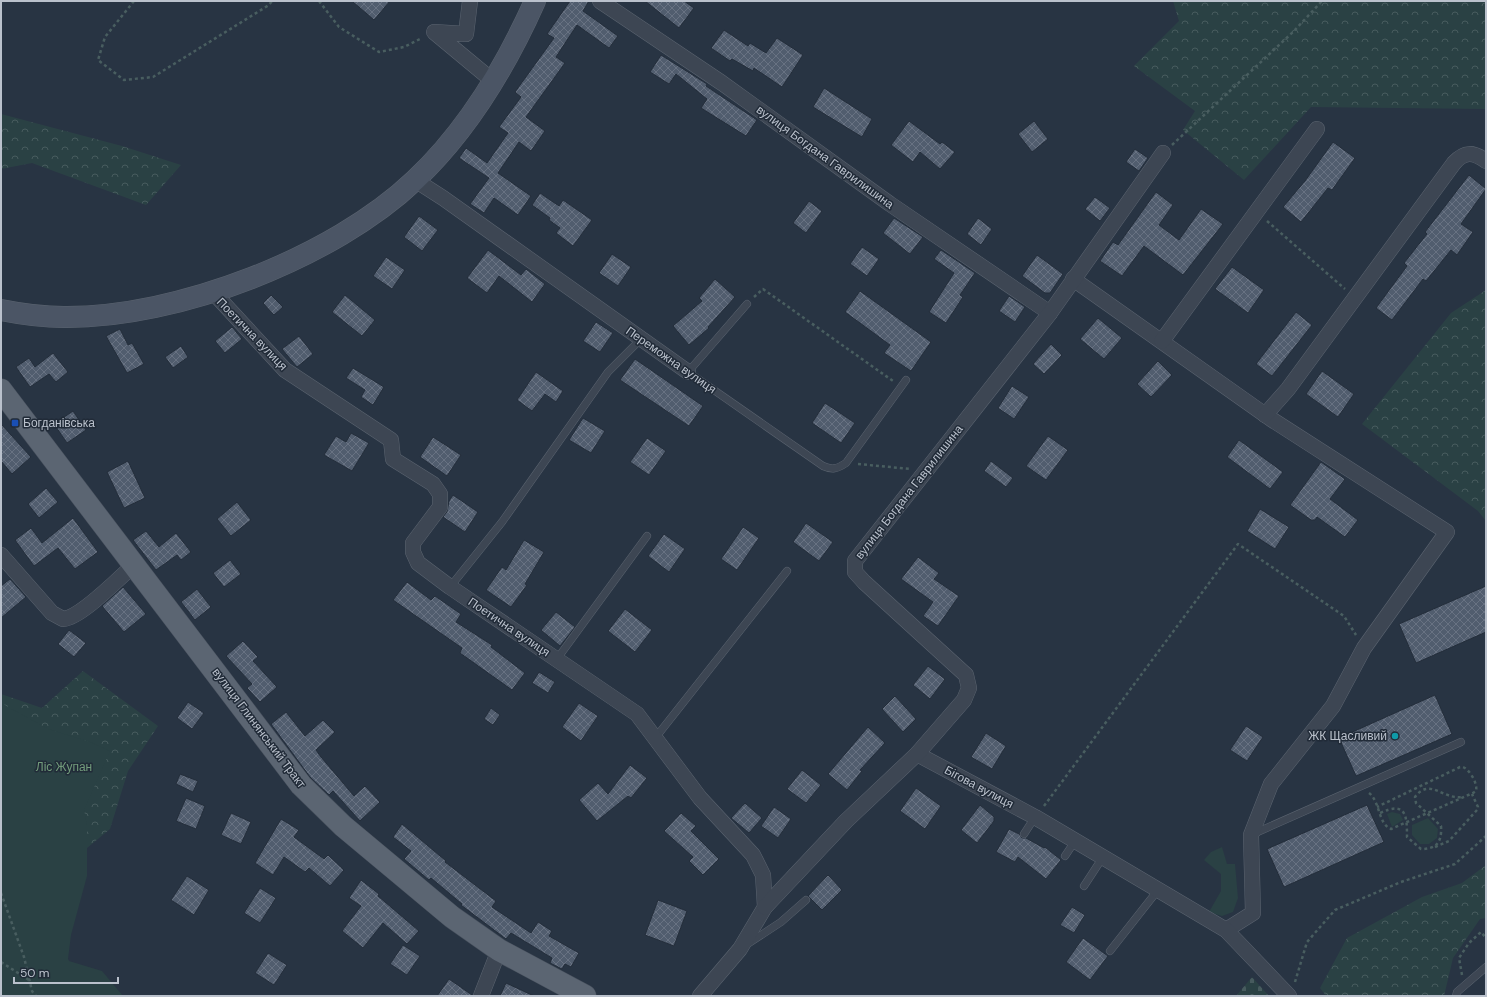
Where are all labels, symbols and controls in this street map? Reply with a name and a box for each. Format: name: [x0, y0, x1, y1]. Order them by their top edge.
street label: вулиця Богдана Гаврилишина: [753, 102, 897, 213]
street label: Поетична вулиця: [213, 294, 291, 374]
street label: Переможна вулиця: [623, 323, 719, 397]
place label: Богданівська: [23, 415, 95, 431]
marker: Богданівська: [10, 418, 20, 428]
street label: вулиця Богдана Гаврилишина: [852, 421, 967, 562]
street label: Поетична вулиця: [465, 594, 553, 660]
street label: вулиця Глинянський Тракт: [209, 665, 310, 792]
place label: ЖК Щасливий: [1308, 728, 1387, 744]
marker: ЖК Щасливий: [1390, 731, 1400, 741]
park label: Ліс Жупан: [36, 759, 92, 775]
street label: Бігова вулиця: [942, 762, 1016, 812]
scale bar: [14, 959, 118, 985]
text: 50 m: [20, 965, 49, 981]

